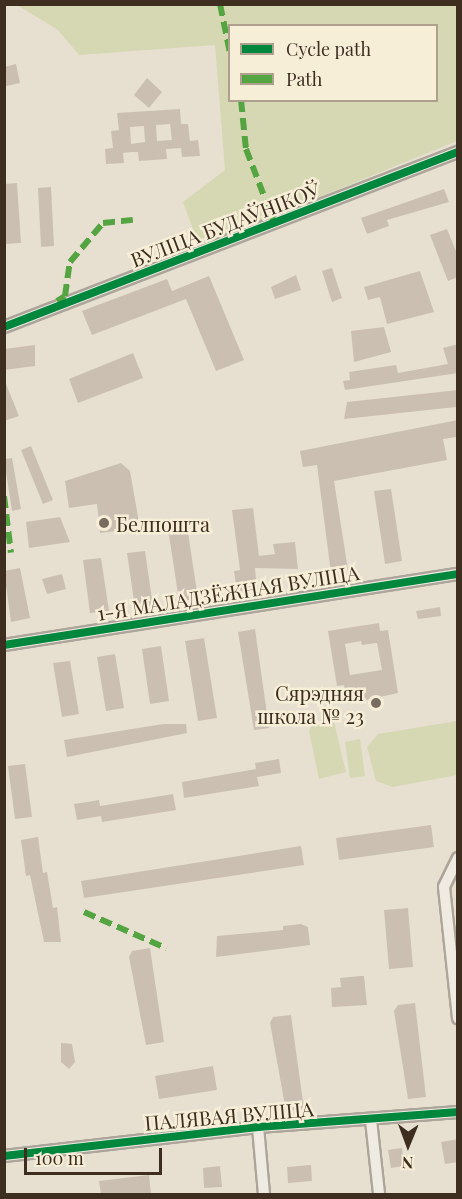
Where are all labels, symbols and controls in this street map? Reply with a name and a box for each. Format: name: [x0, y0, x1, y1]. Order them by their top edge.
legend: [228, 24, 438, 102]
text: Cycle path: [286, 37, 371, 61]
text: Path: [286, 67, 322, 91]
street label: ВУЛІЦА БУДАЎНІКОЎ: [127, 177, 323, 271]
place label: Белпошта: [116, 511, 210, 535]
marker: Белпошта: [97, 516, 111, 530]
street label: 1-Я МАЛАДЗЁЖНАЯ ВУЛІЦА: [95, 559, 361, 625]
place label: Сярэдняя школа № 23: [257, 680, 364, 727]
marker: Сярэдняя школа № 23: [369, 696, 383, 710]
street label: ПАЛЯВАЯ ВУЛІЦА: [143, 1096, 315, 1134]
north arrow: [378, 1115, 438, 1175]
scale bar: [27, 1136, 165, 1174]
text: 100 m: [35, 1146, 84, 1170]
text: N: [402, 1153, 414, 1174]

